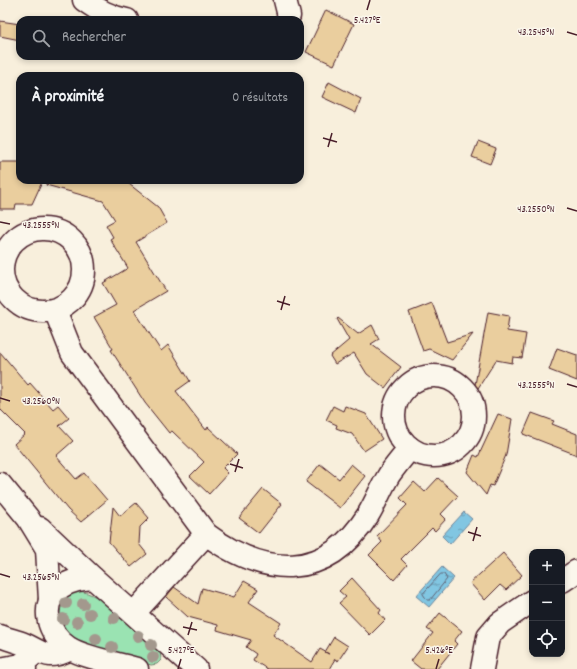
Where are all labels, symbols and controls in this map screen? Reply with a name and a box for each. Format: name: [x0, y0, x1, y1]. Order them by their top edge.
text: 5.427°E: [354, 14, 381, 28]
search box: [16, 16, 304, 60]
text: 43.2545°N: [518, 26, 554, 40]
icon: search: [30, 27, 52, 49]
text: Rechercher: [62, 27, 126, 49]
text: À proximité: [32, 86, 104, 110]
text: 0 résultats: [232, 89, 288, 108]
text: 43.2550°N: [517, 203, 555, 217]
text: 43.2555°N: [23, 219, 59, 233]
text: 43.2555°N: [518, 379, 554, 393]
text: 43.2560°N: [22, 395, 60, 409]
map controls: [529, 549, 565, 657]
button: +: [529, 549, 565, 585]
text: 43.2565°N: [23, 571, 60, 585]
button: −: [529, 585, 565, 621]
button: locate: [529, 621, 565, 657]
text: 5.427°E: [168, 644, 195, 658]
text: 5.426°E: [425, 644, 453, 658]

